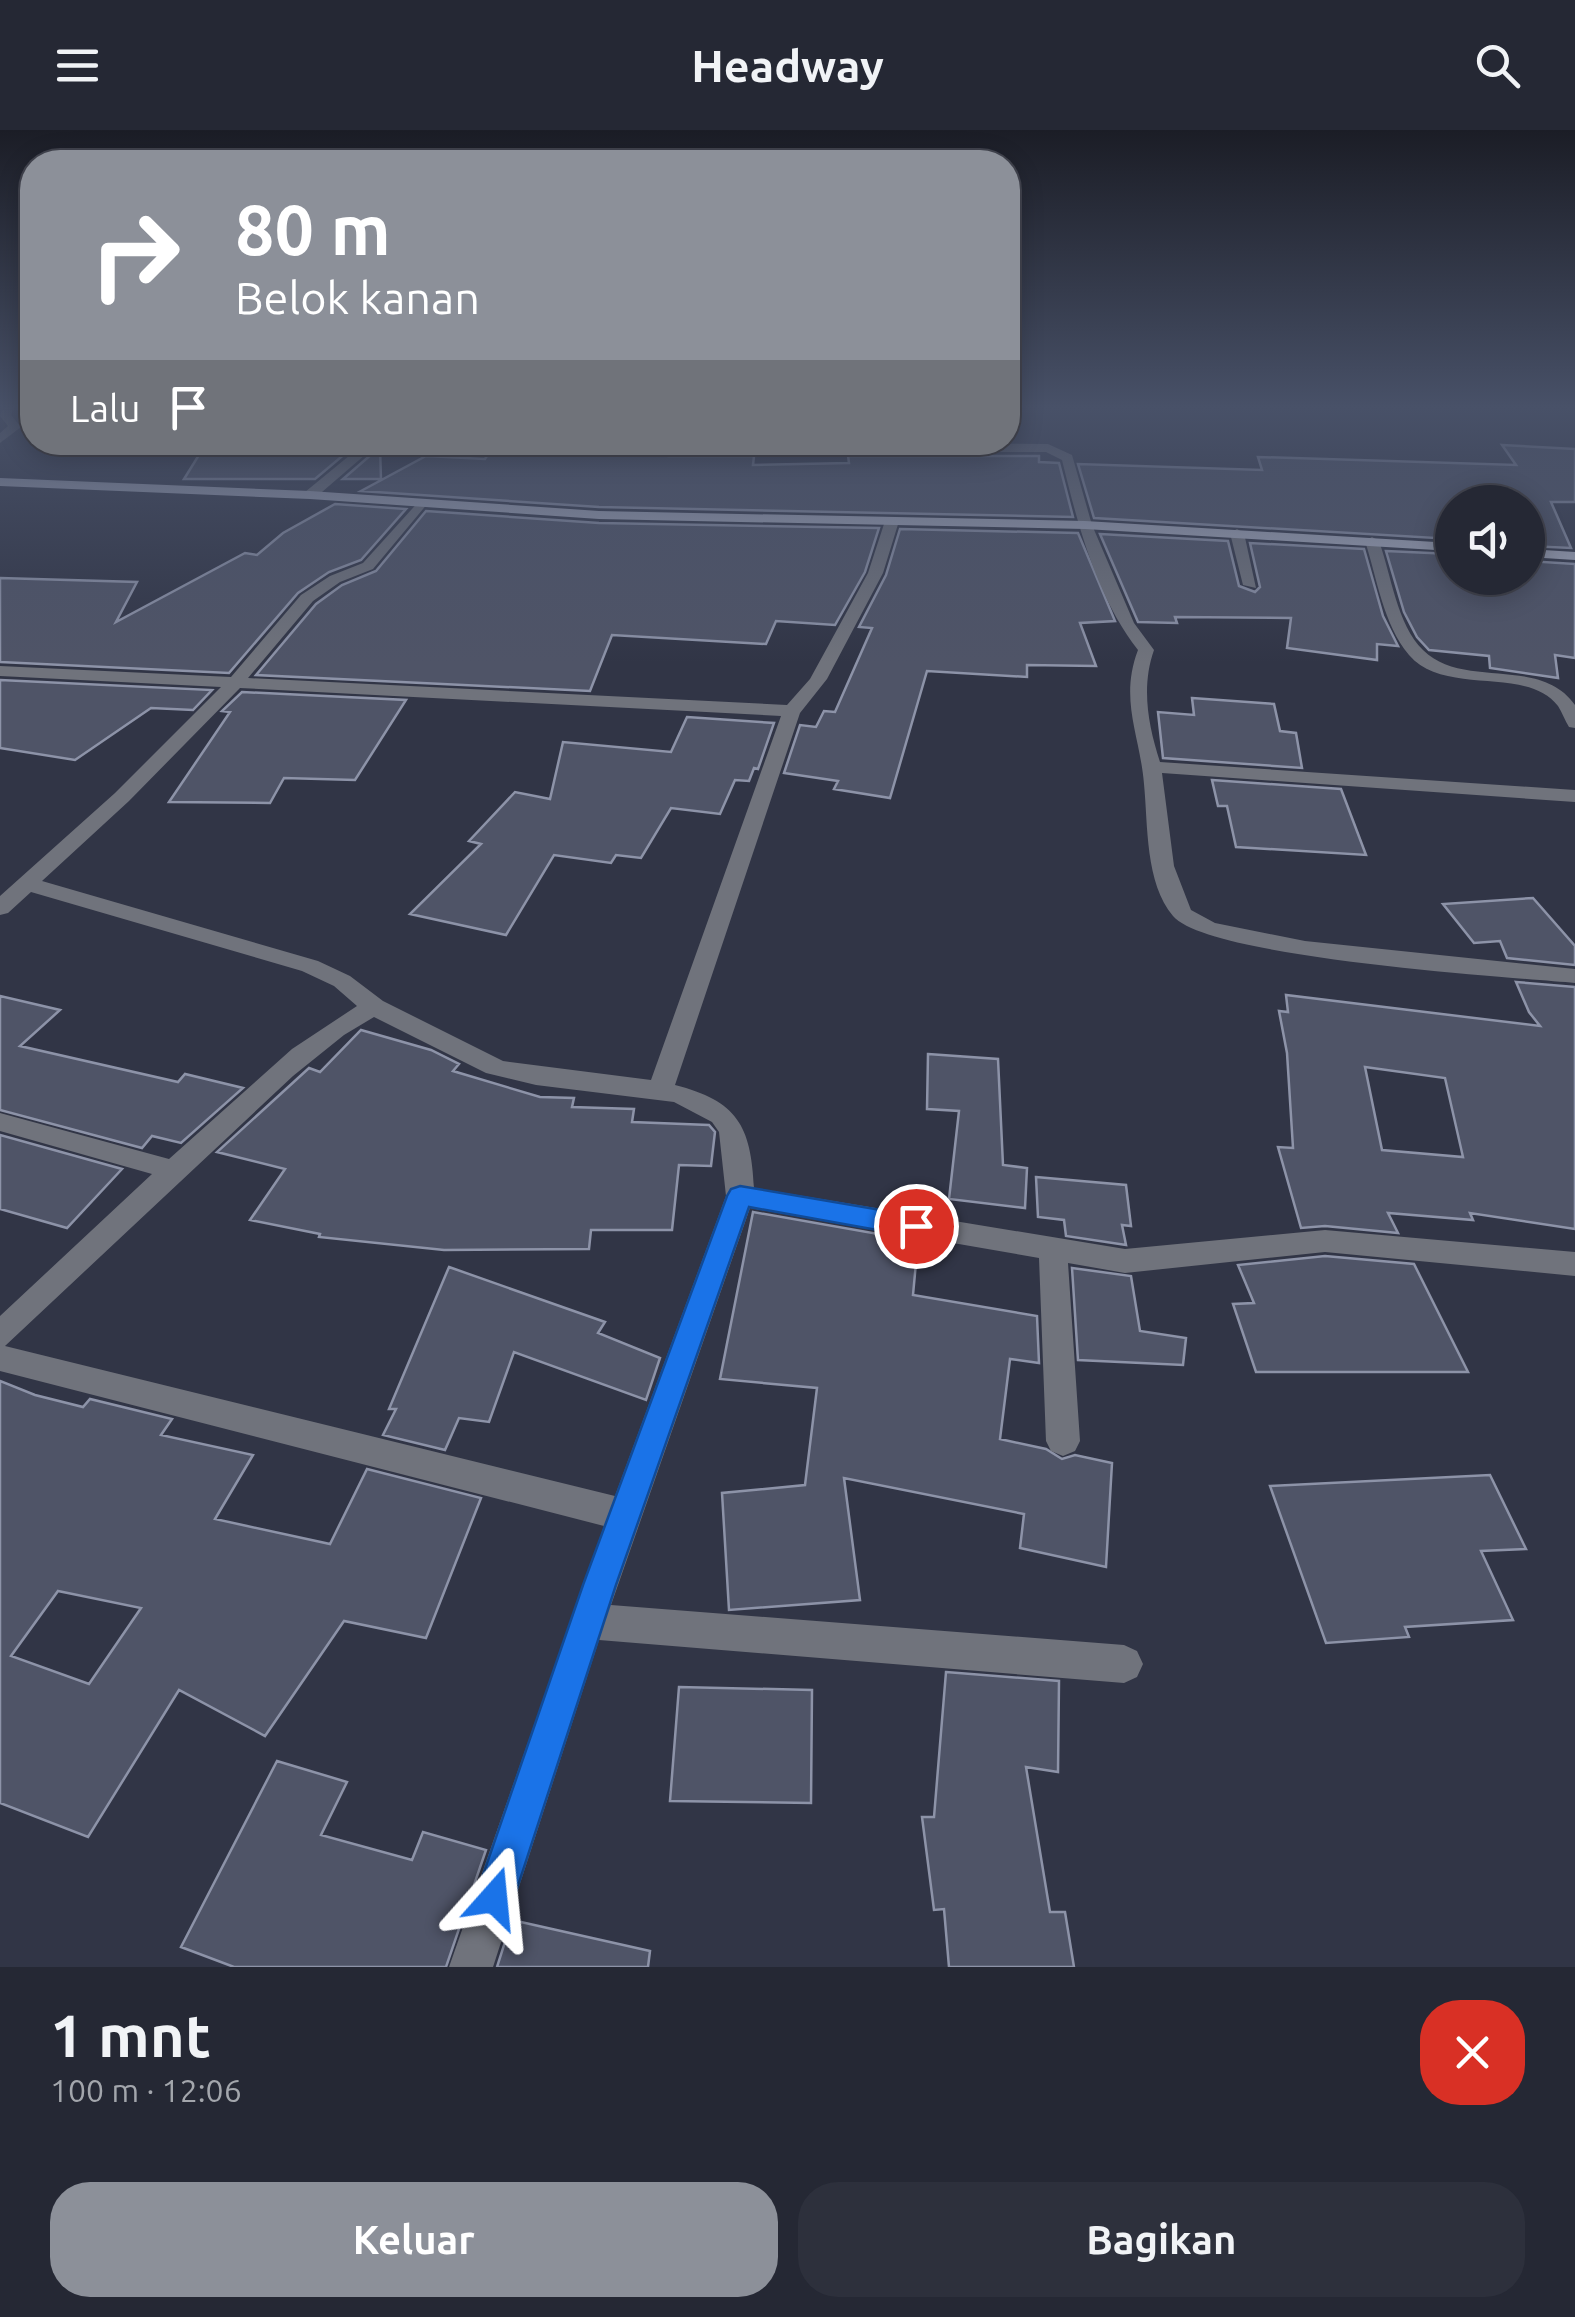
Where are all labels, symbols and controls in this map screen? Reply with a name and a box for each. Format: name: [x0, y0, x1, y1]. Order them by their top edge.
icon: menu: [50, 38, 105, 93]
icon: search: [1470, 38, 1525, 93]
text: Headway: [691, 40, 884, 91]
icon: right: [70, 190, 200, 320]
text: 80 m: [235, 190, 391, 268]
text: Belok kanan: [235, 272, 480, 323]
icon: arrive: [161, 380, 216, 435]
text: Lalu: [70, 387, 141, 429]
map controls: [1435, 485, 1545, 595]
button: sound: [1435, 485, 1545, 595]
pin: [874, 1184, 959, 1269]
icon: arrive: [889, 1199, 944, 1254]
position arrow: [442, 1846, 546, 1950]
button: close: [1420, 2000, 1525, 2105]
text: 1 mnt: [50, 2001, 211, 2068]
text: 100 m · 12:06: [50, 2072, 242, 2108]
button: Keluar: [50, 2182, 778, 2297]
button: Bagikan: [798, 2182, 1525, 2297]

